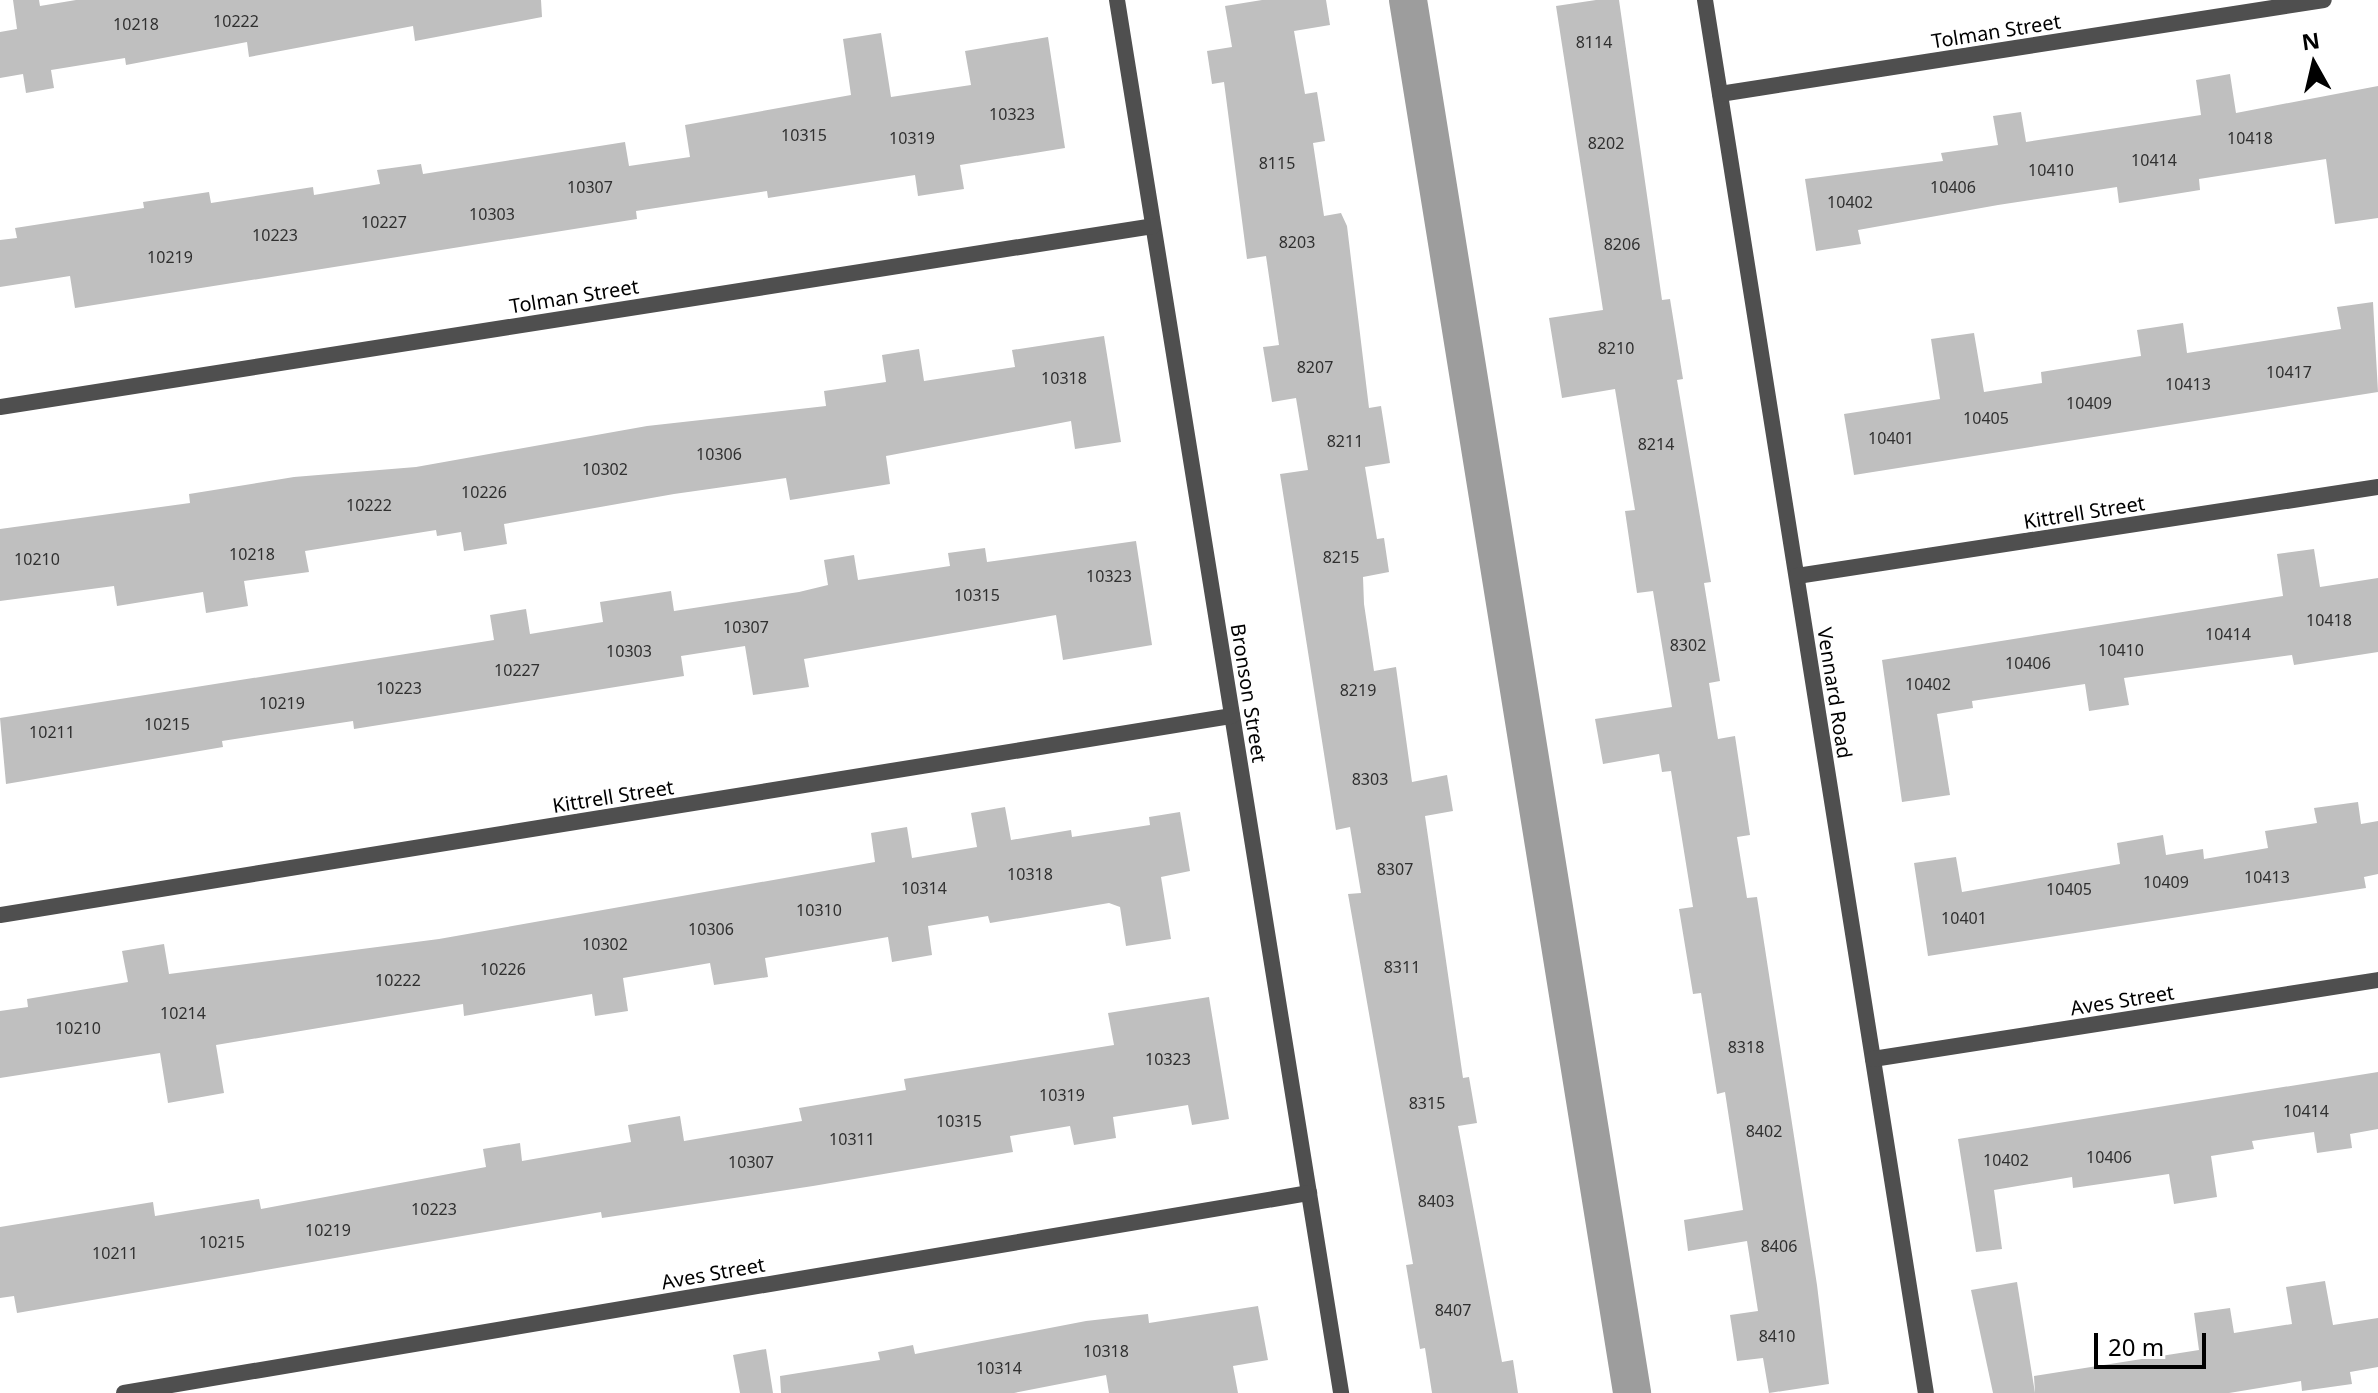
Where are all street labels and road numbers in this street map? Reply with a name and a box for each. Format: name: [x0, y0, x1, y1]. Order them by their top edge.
street label: Tolman Street: [1930, 9, 2062, 53]
street label: Tolman Street: [508, 274, 640, 318]
street label: Kittrell Street: [2022, 491, 2146, 533]
street label: Bronson Street: [1226, 622, 1272, 764]
street label: Vennard Road: [1813, 626, 1857, 760]
street label: Kittrell Street: [551, 775, 675, 817]
street label: Aves Street: [2068, 980, 2176, 1020]
street label: Aves Street: [659, 1252, 767, 1294]

